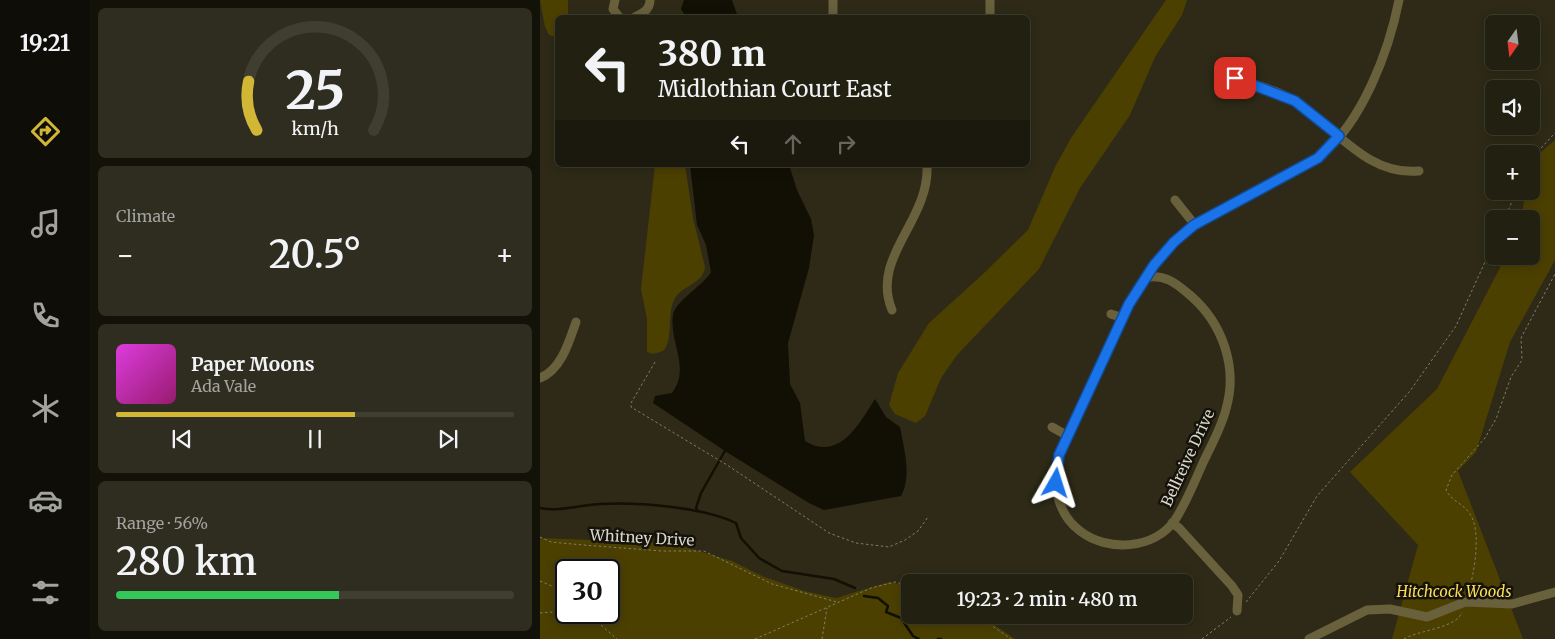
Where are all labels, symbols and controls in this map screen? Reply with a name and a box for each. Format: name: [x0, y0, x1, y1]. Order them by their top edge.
north arrow: [1485, 15, 1540, 70]
map controls: [1485, 15, 1540, 265]
text: 19:21: [20, 29, 70, 57]
text: 380 m: [658, 32, 766, 76]
icon: left: [575, 35, 640, 100]
pin: [1214, 57, 1256, 99]
text: 25: [285, 58, 345, 123]
icon: arrive: [1221, 64, 1249, 92]
text: Midlothian Court East: [658, 75, 892, 103]
button: sound: [1485, 80, 1540, 135]
icon: directions: [28, 114, 63, 149]
text: km/h: [291, 117, 339, 140]
icon: left: [726, 130, 754, 158]
icon: ahead: [779, 130, 807, 158]
icon: right: [832, 130, 860, 158]
button: +: [1485, 145, 1540, 200]
icon: music: [28, 206, 63, 241]
text: Climate: [116, 206, 175, 226]
button: −: [1485, 210, 1540, 265]
text: 20.5°: [269, 231, 361, 278]
text: −: [116, 237, 135, 273]
text: +: [495, 237, 514, 273]
icon: phone: [28, 298, 63, 333]
text: Paper Moons: [191, 352, 315, 376]
text: Ada Vale: [191, 376, 256, 396]
icon: climate: [28, 391, 63, 426]
street label: Bellreive Drive: [1157, 406, 1218, 509]
icon: previous: [168, 425, 196, 453]
icon: pause: [301, 425, 329, 453]
icon: next: [434, 425, 462, 453]
position arrow: [1029, 456, 1081, 508]
icon: car: [28, 483, 63, 518]
text: Range · 56%: [116, 513, 208, 533]
street label: Whitney Drive: [588, 525, 695, 550]
text: 280 km: [116, 538, 257, 585]
speed limit sign: 30: [555, 559, 620, 624]
icon: filters: [28, 575, 63, 610]
park label: Hitchcock Woods: [1396, 582, 1512, 601]
text: 19:23 · 2 min · 480 m: [957, 587, 1137, 611]

